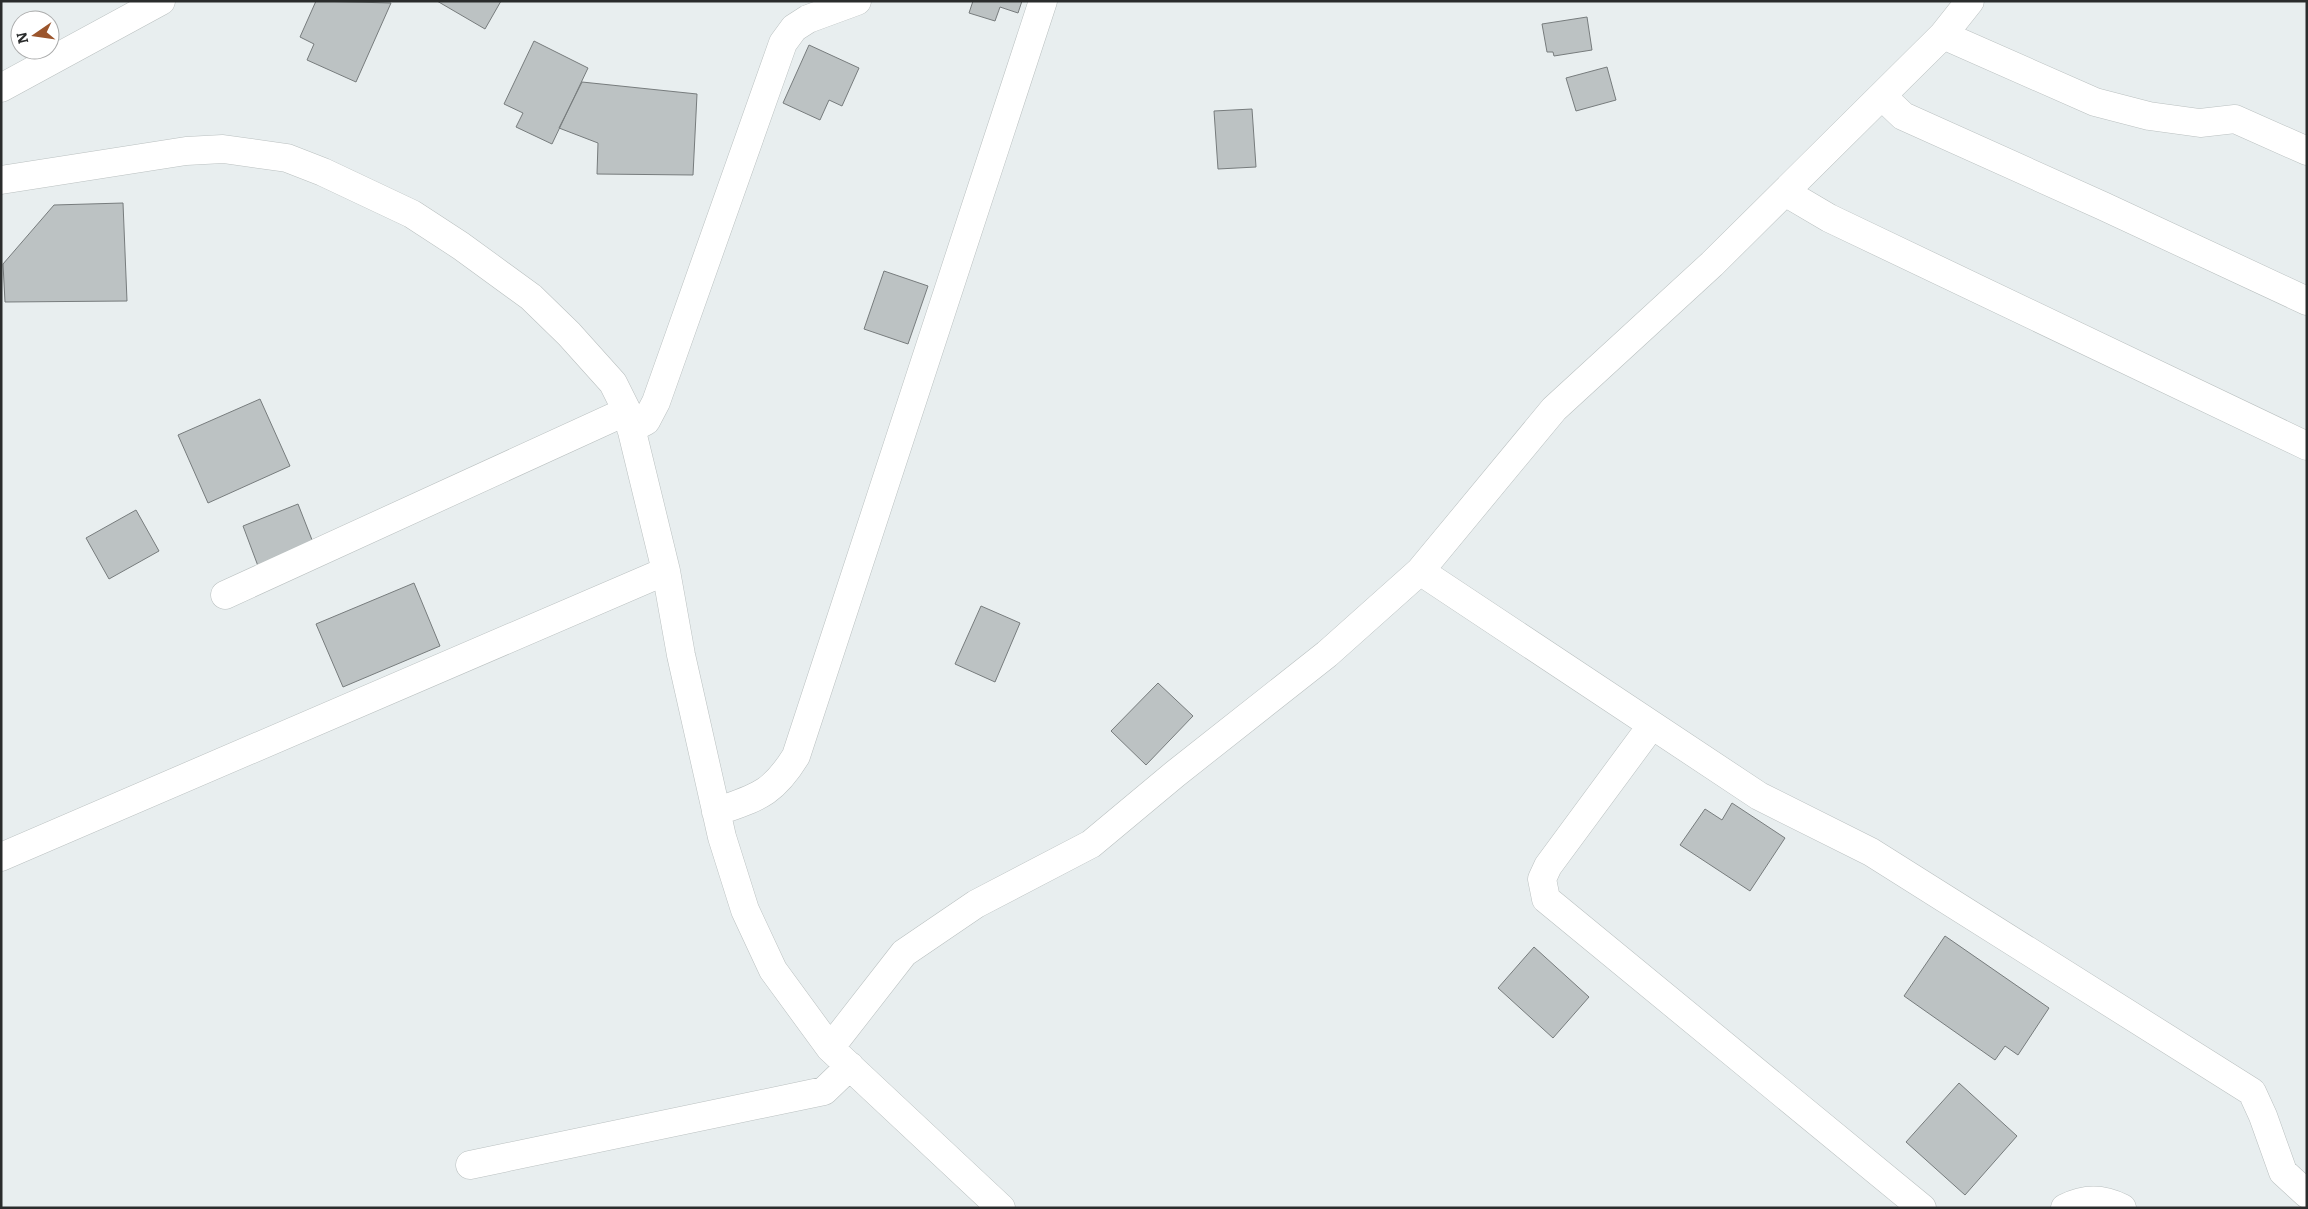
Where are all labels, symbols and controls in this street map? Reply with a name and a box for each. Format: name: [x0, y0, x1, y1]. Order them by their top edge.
north arrow: [10, 10, 60, 60]
text: N: [10, 30, 32, 46]

